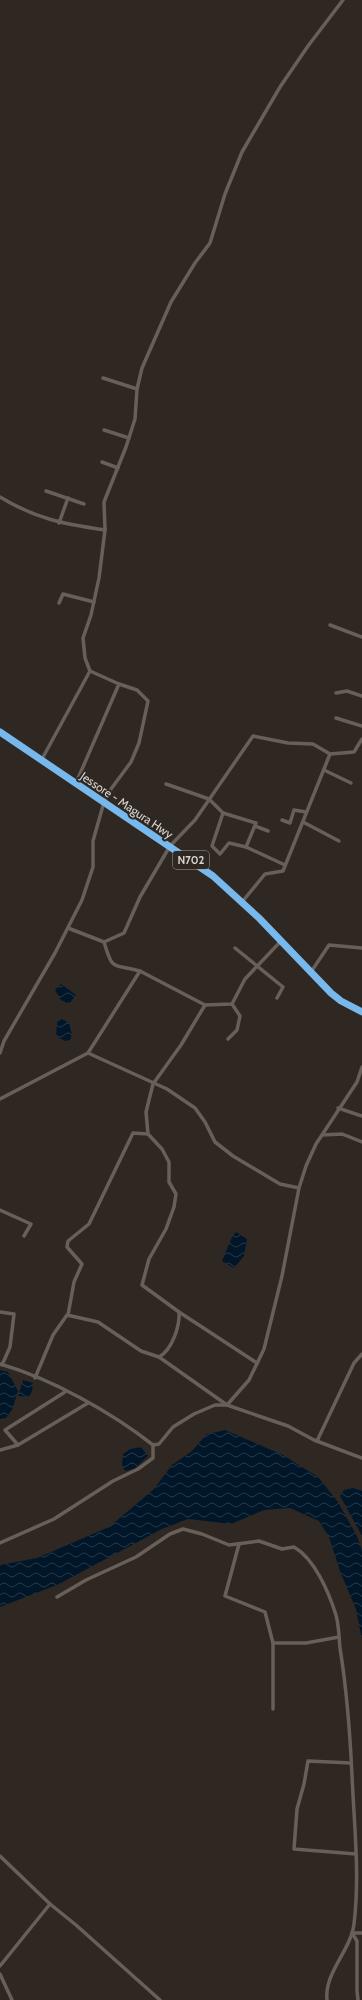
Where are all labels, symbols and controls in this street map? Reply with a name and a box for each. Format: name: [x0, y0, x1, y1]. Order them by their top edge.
street label: Jessore - Magura Hwy: [77, 768, 176, 842]
road number: N702: [173, 851, 209, 869]

